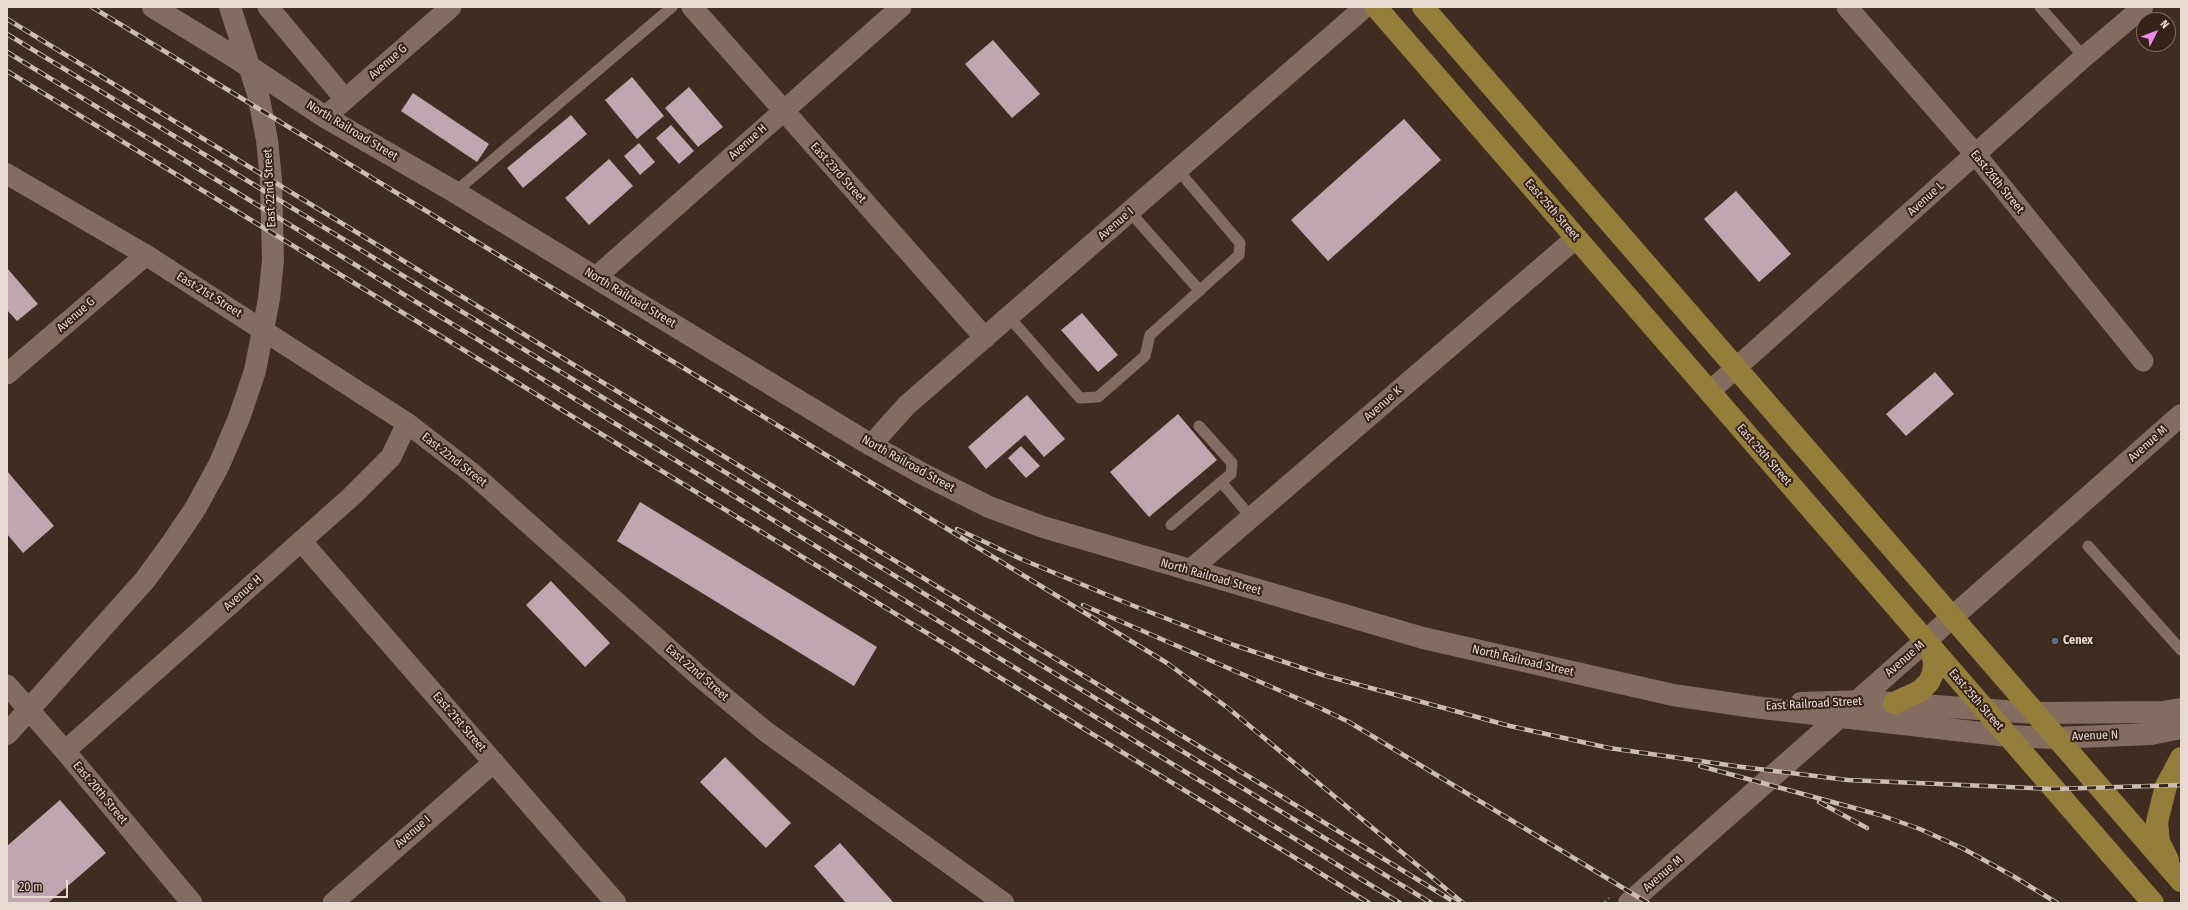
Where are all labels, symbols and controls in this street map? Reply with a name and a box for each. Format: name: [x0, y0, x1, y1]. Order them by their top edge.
north arrow: [2136, 12, 2176, 52]
text: N: [2158, 18, 2172, 31]
street label: Avenue G: [366, 42, 410, 82]
street label: North Railroad Street: [304, 98, 400, 164]
street label: Avenue H: [726, 121, 770, 163]
street label: East 23rd Street: [807, 140, 869, 206]
street label: East 22nd Street: [261, 148, 279, 228]
street label: East 26th Street: [1967, 148, 2027, 216]
street label: East 25th Street: [1521, 176, 1583, 244]
street label: Avenue L: [1905, 179, 1947, 219]
street label: Avenue I: [1095, 205, 1137, 243]
street label: North Railroad Street: [582, 265, 678, 331]
street label: East 21st Street: [174, 269, 244, 321]
street label: Avenue G: [54, 295, 98, 335]
street label: Avenue K: [1361, 384, 1405, 424]
street label: East 25th Street: [1733, 421, 1795, 489]
street label: Avenue M: [2126, 423, 2170, 465]
street label: East 22nd Street: [419, 430, 489, 490]
street label: North Railroad Street: [859, 432, 957, 496]
street label: North Railroad Street: [1159, 556, 1263, 598]
street label: Avenue H: [221, 572, 265, 614]
place label: Cenex: [2063, 634, 2093, 648]
marker: Cenex: [2050, 636, 2060, 646]
street label: Avenue M: [1882, 638, 1928, 680]
street label: East 22nd Street: [663, 642, 731, 704]
street label: North Railroad Street: [1471, 642, 1575, 680]
street label: East 25th Street: [1945, 666, 2007, 734]
street label: East 21st Street: [429, 689, 489, 755]
street label: East Railroad Street: [1766, 694, 1862, 714]
street label: Avenue N: [2072, 728, 2118, 744]
street label: East 20th Street: [70, 759, 130, 827]
street label: Avenue I: [392, 813, 434, 851]
street label: Avenue M: [1640, 853, 1686, 895]
scale bar: [14, 872, 70, 898]
text: 20 m: [19, 880, 43, 894]

